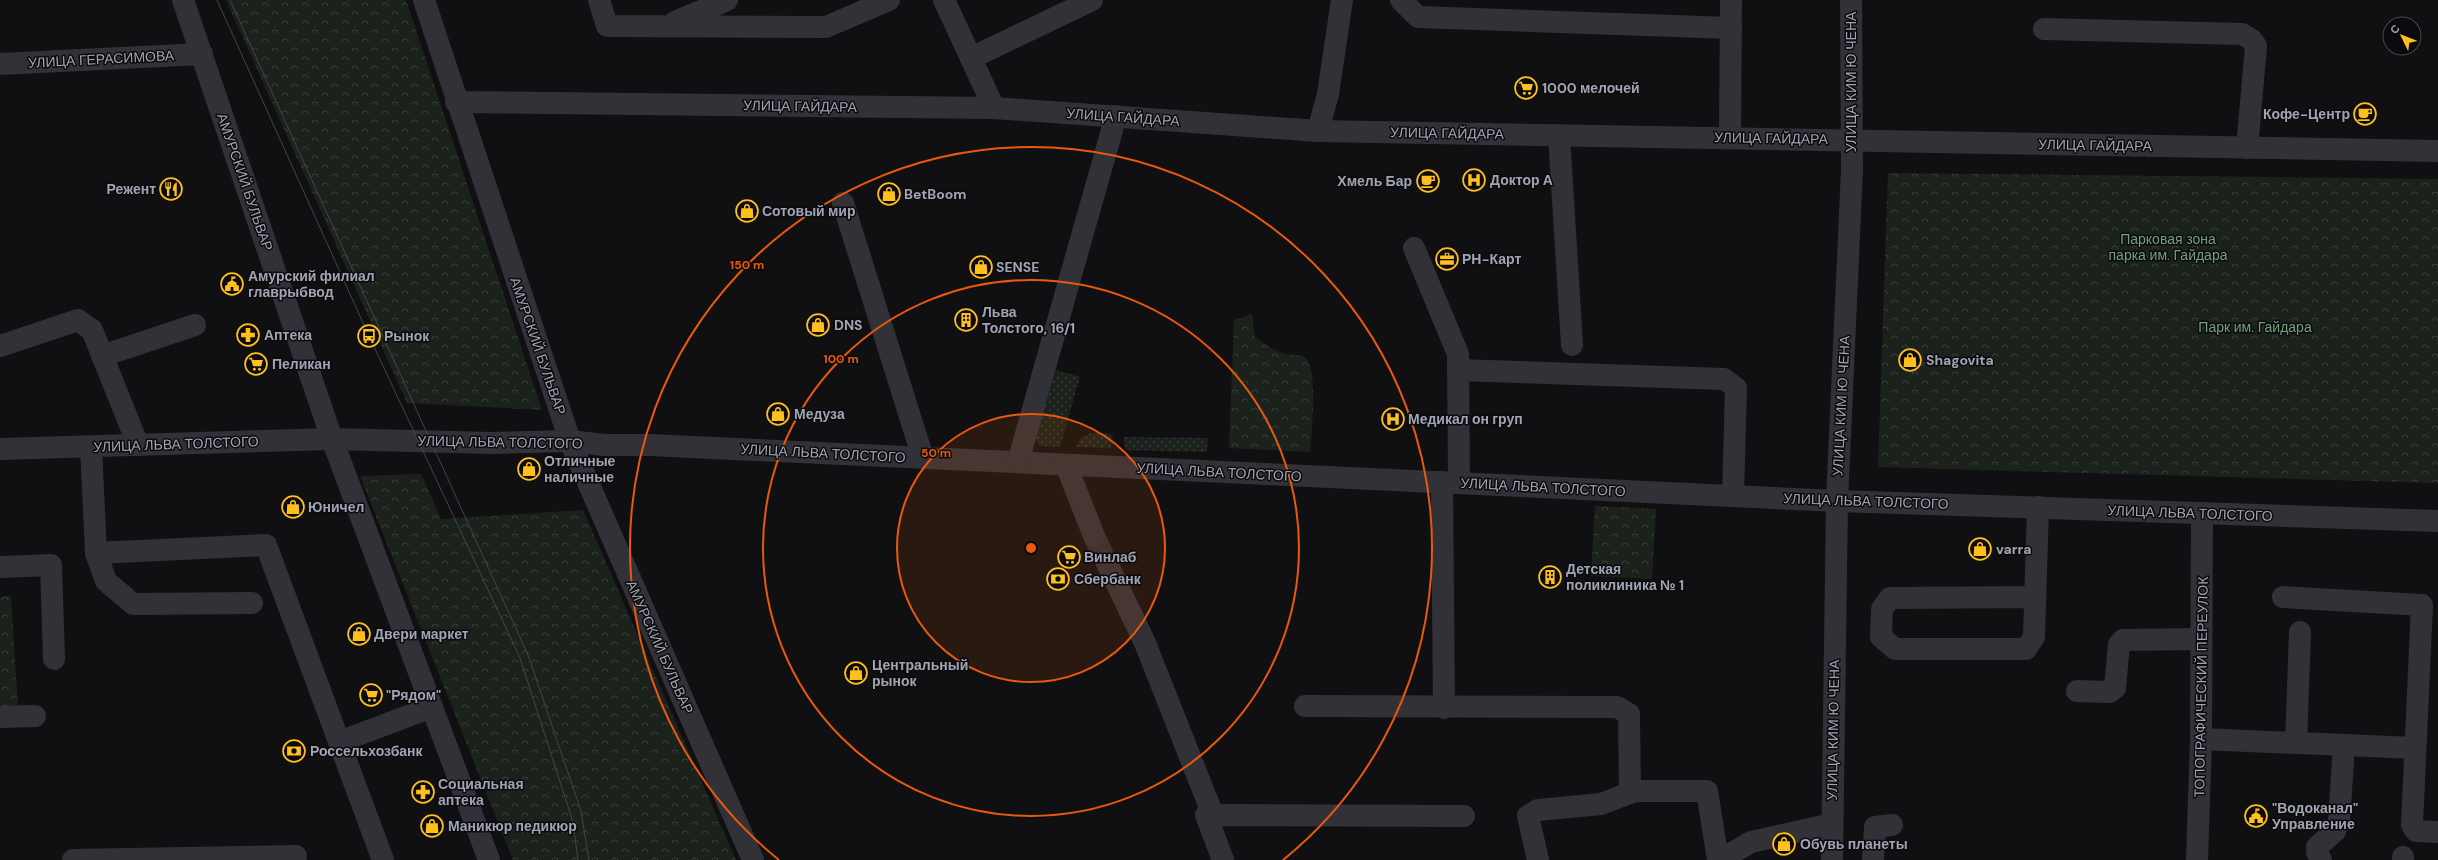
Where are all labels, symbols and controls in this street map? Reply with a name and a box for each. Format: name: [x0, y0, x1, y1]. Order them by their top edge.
street label: УЛИЦА КИМ Ю ЧЕНА: [1842, 11, 1860, 152]
north arrow: [2382, 16, 2422, 56]
text: С: [2387, 21, 2403, 37]
street label: УЛИЦА ГЕРАСИМОВА: [27, 46, 175, 72]
supermarket icon: 1000 мелочей: [1513, 75, 1539, 101]
place label: 1000 мелочей: [1542, 79, 1640, 97]
street label: УЛИЦА ГАЙДАРА: [743, 96, 858, 116]
cafe icon: Кофе-Центр: [2352, 101, 2378, 127]
street label: УЛИЦА ГАЙДАРА: [1066, 104, 1181, 130]
place label: Кофе-Центр: [2263, 105, 2350, 123]
street label: АМУРСКИЙ БУЛЬВАР: [213, 111, 277, 253]
street label: УЛИЦА ГАЙДАРА: [1390, 123, 1505, 143]
street label: УЛИЦА ГАЙДАРА: [1714, 128, 1829, 148]
street label: УЛИЦА ГАЙДАРА: [2038, 135, 2153, 155]
hospital icon: Доктор А: [1461, 167, 1487, 193]
cafe icon: Хмель Бар: [1415, 168, 1441, 194]
place label: Доктор А: [1490, 171, 1553, 189]
place label: Хмель Бар: [1337, 172, 1412, 190]
restaurant icon: Режент: [158, 176, 184, 202]
place label: Режент: [107, 180, 156, 198]
shop icon: BetBoom: [876, 181, 902, 207]
place label: BetBoom: [904, 185, 967, 203]
shop icon: Сотовый мир: [734, 198, 760, 224]
place label: Сотовый мир: [762, 202, 856, 220]
park label: Парковая зона парка им. Гайдара: [2109, 230, 2228, 264]
office icon: РН-Карт: [1434, 246, 1460, 272]
place label: РН-Карт: [1462, 250, 1521, 268]
shop icon: SENSE: [968, 254, 994, 280]
text: 150 m: [730, 257, 764, 273]
place label: SENSE: [996, 258, 1039, 276]
place label: Амурский филиал главрыбвод: [248, 267, 375, 301]
public building icon: Амурский филиал главрыбвод: [219, 271, 245, 297]
street label: АМУРСКИЙ БУЛЬВАР: [506, 275, 570, 417]
place label: Льва Толстого, 16/1: [982, 303, 1075, 337]
building icon: Льва Толстого, 16/1: [953, 307, 979, 333]
shop icon: DNS: [805, 312, 831, 338]
place label: DNS: [834, 316, 863, 334]
park label: Парк им. Гайдара: [2198, 318, 2312, 336]
pharmacy icon: Аптека: [235, 322, 261, 348]
bus stop icon: Рынок: [356, 323, 382, 349]
place label: Аптека: [264, 326, 312, 344]
place label: Рынок: [384, 327, 430, 345]
street label: УЛИЦА КИМ Ю ЧЕНА: [1828, 335, 1854, 477]
shop icon: Shagovita: [1897, 347, 1923, 373]
supermarket icon: Пеликан: [243, 351, 269, 377]
text: 100 m: [823, 351, 859, 367]
place label: Shagovita: [1926, 351, 1994, 369]
place label: Пеликан: [272, 355, 331, 373]
shop icon: Медуза: [765, 401, 791, 427]
place label: Медуза: [794, 405, 845, 423]
hospital icon: Медикал он груп: [1380, 406, 1406, 432]
place label: Медикал он груп: [1408, 410, 1523, 428]
street label: УЛИЦА ЛЬВА ТОЛСТОГО: [93, 432, 259, 456]
street label: УЛИЦА ЛЬВА ТОЛСТОГО: [417, 432, 583, 452]
street label: УЛИЦА ЛЬВА ТОЛСТОГО: [740, 440, 906, 466]
text: 50 m: [921, 445, 951, 461]
place label: Отличные наличные: [544, 452, 616, 486]
shop icon: Отличные наличные: [516, 456, 542, 482]
street label: УЛИЦА ЛЬВА ТОЛСТОГО: [1136, 459, 1302, 485]
street label: УЛИЦА ЛЬВА ТОЛСТОГО: [1460, 474, 1626, 500]
street label: УЛИЦА ЛЬВА ТОЛСТОГО: [1783, 489, 1949, 513]
shop icon: Юничел: [280, 494, 306, 520]
place label: Юничел: [308, 498, 364, 516]
street label: УЛИЦА ЛЬВА ТОЛСТОГО: [2107, 501, 2273, 525]
shop icon: varra: [1967, 536, 1993, 562]
place label: varra: [1996, 540, 2031, 558]
centre of rings: [1024, 541, 1038, 555]
supermarket icon: Винлаб: [1056, 544, 1082, 570]
place label: Винлаб: [1084, 548, 1137, 566]
place label: Детская поликлиника № 1: [1566, 560, 1684, 594]
building icon: Детская поликлиника № 1: [1537, 564, 1563, 590]
bank icon: Сбербанк: [1045, 566, 1071, 592]
place label: Сбербанк: [1074, 570, 1142, 588]
street label: ТОПОГРАФИЧЕСКИЙ ПЕРЕУЛОК: [2190, 576, 2212, 798]
street label: АМУРСКИЙ БУЛЬВАР: [622, 577, 698, 717]
shop icon: Двери маркет: [346, 621, 372, 647]
place label: Двери маркет: [374, 625, 469, 643]
place label: Центральный рынок: [872, 656, 968, 690]
street label: УЛИЦА КИМ Ю ЧЕНА: [1823, 659, 1843, 800]
shop icon: Центральный рынок: [843, 660, 869, 686]
supermarket icon: "Рядом": [358, 682, 384, 708]
place label: "Рядом": [386, 686, 441, 704]
bank icon: Россельхозбанк: [281, 738, 307, 764]
place label: Россельхозбанк: [310, 742, 424, 760]
place label: Социальная аптека: [438, 775, 524, 809]
pharmacy icon: Социальная аптека: [410, 779, 436, 805]
place label: "Водоканал" Управление: [2272, 799, 2358, 833]
public building icon: "Водоканал" Управление: [2243, 803, 2269, 829]
shop icon: Маникюр педикюр: [419, 813, 445, 839]
place label: Маникюр педикюр: [448, 817, 577, 835]
shop icon: Обувь планеты: [1771, 831, 1797, 857]
place label: Обувь планеты: [1800, 835, 1908, 853]

